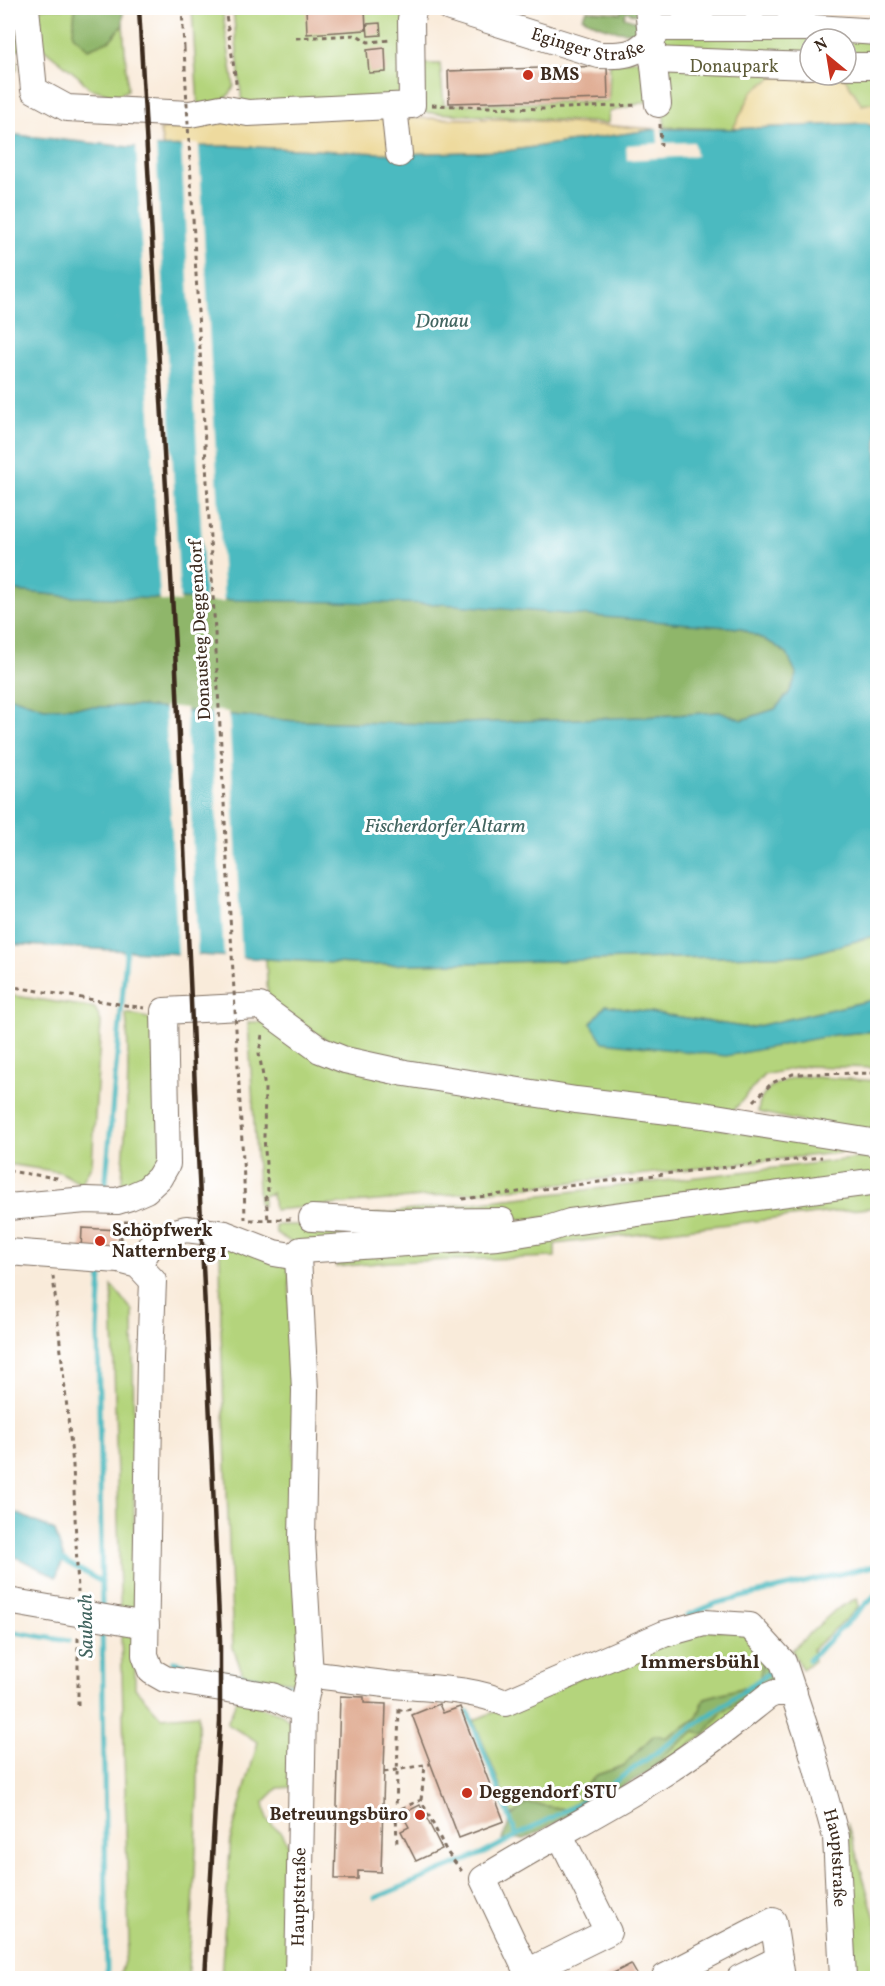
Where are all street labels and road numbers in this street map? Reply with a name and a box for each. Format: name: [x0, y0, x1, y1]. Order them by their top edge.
street label: Eginger Straße: [528, 22, 650, 68]
street label: Donausteg Deggendorf: [184, 537, 218, 721]
street label: Hauptstraße: [816, 1806, 852, 1908]
street label: Hauptstraße: [286, 1847, 313, 1947]

